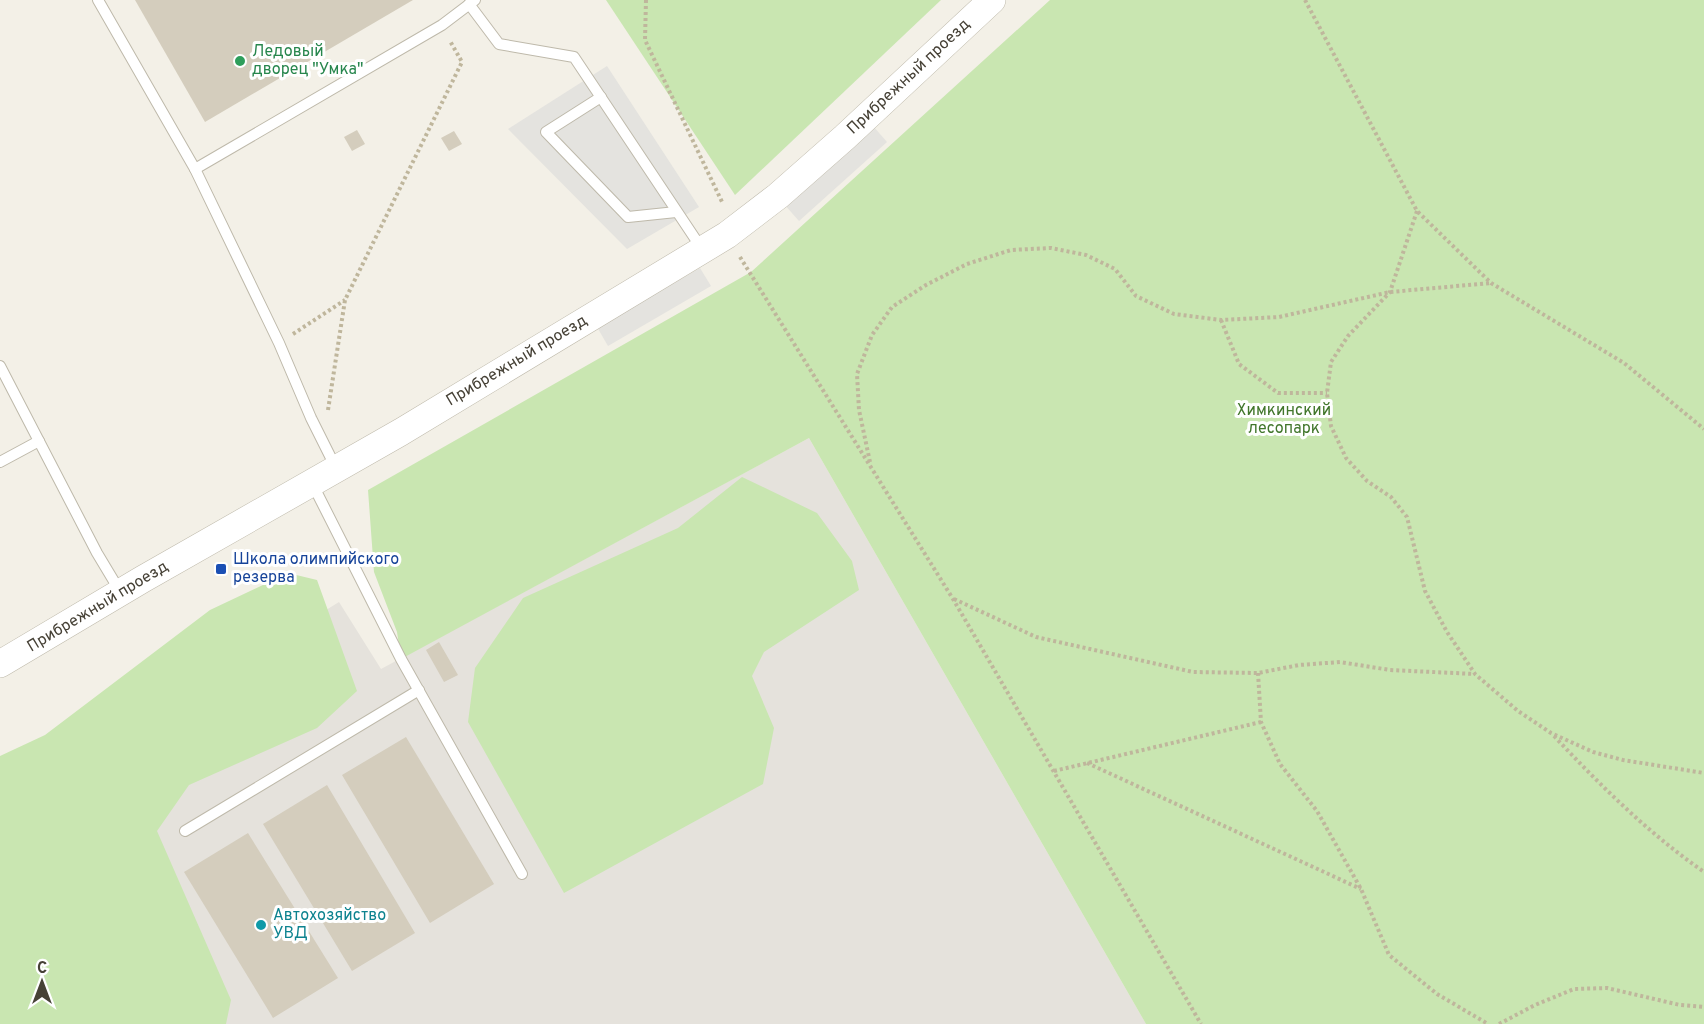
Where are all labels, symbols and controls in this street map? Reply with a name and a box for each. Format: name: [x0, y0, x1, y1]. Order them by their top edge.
street label: Прибрежный проезд: [843, 15, 975, 139]
place label: Ледовый дворец "Умка": [252, 42, 364, 80]
marker: Ледовый дворец "Умка": [233, 54, 247, 68]
street label: Прибрежный проезд: [443, 311, 591, 411]
park label: Химкинский лесопарк: [1237, 401, 1331, 439]
place label: Школа олимпийского резерва: [233, 550, 399, 588]
street label: Прибрежный проезд: [24, 557, 172, 657]
marker: Школа олимпийского резерва: [214, 562, 228, 576]
place label: Автохозяйство УВД: [273, 906, 386, 944]
marker: Автохозяйство УВД: [254, 918, 268, 932]
north arrow: [12, 952, 72, 1012]
text: С: [37, 959, 47, 979]

